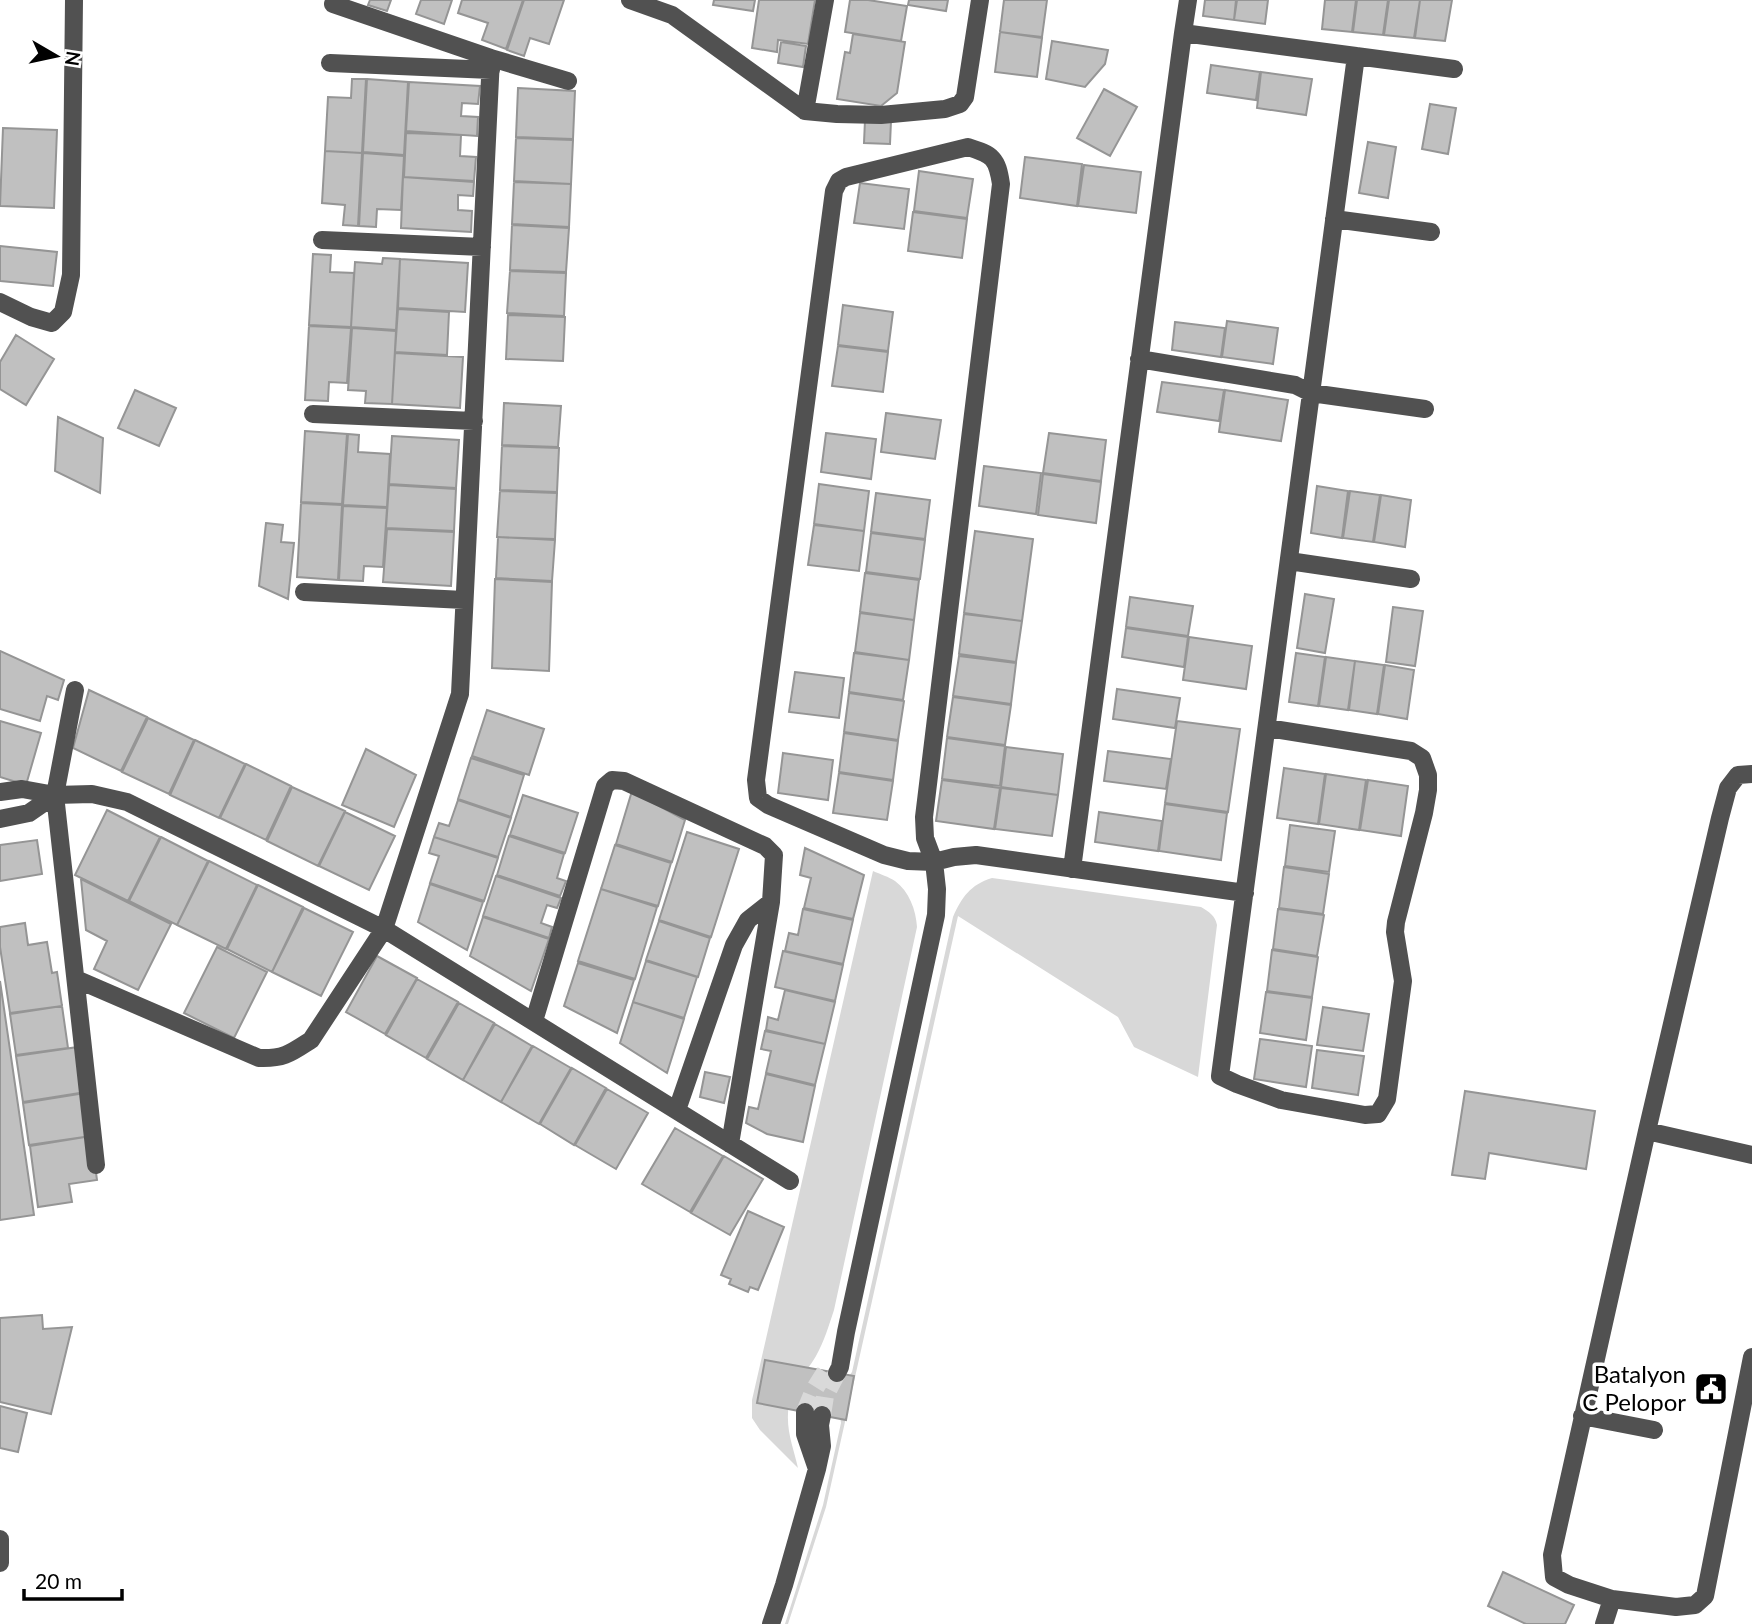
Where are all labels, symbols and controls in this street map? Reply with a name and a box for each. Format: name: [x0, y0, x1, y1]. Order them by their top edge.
north arrow: [21, 21, 91, 91]
text: N: [61, 50, 86, 68]
place label: Batalyon C Pelopor: [1582, 1359, 1686, 1416]
public building icon: Batalyon C Pelopor: [1692, 1370, 1730, 1408]
scale bar: [24, 1558, 122, 1602]
text: 20 m: [35, 1568, 82, 1593]

